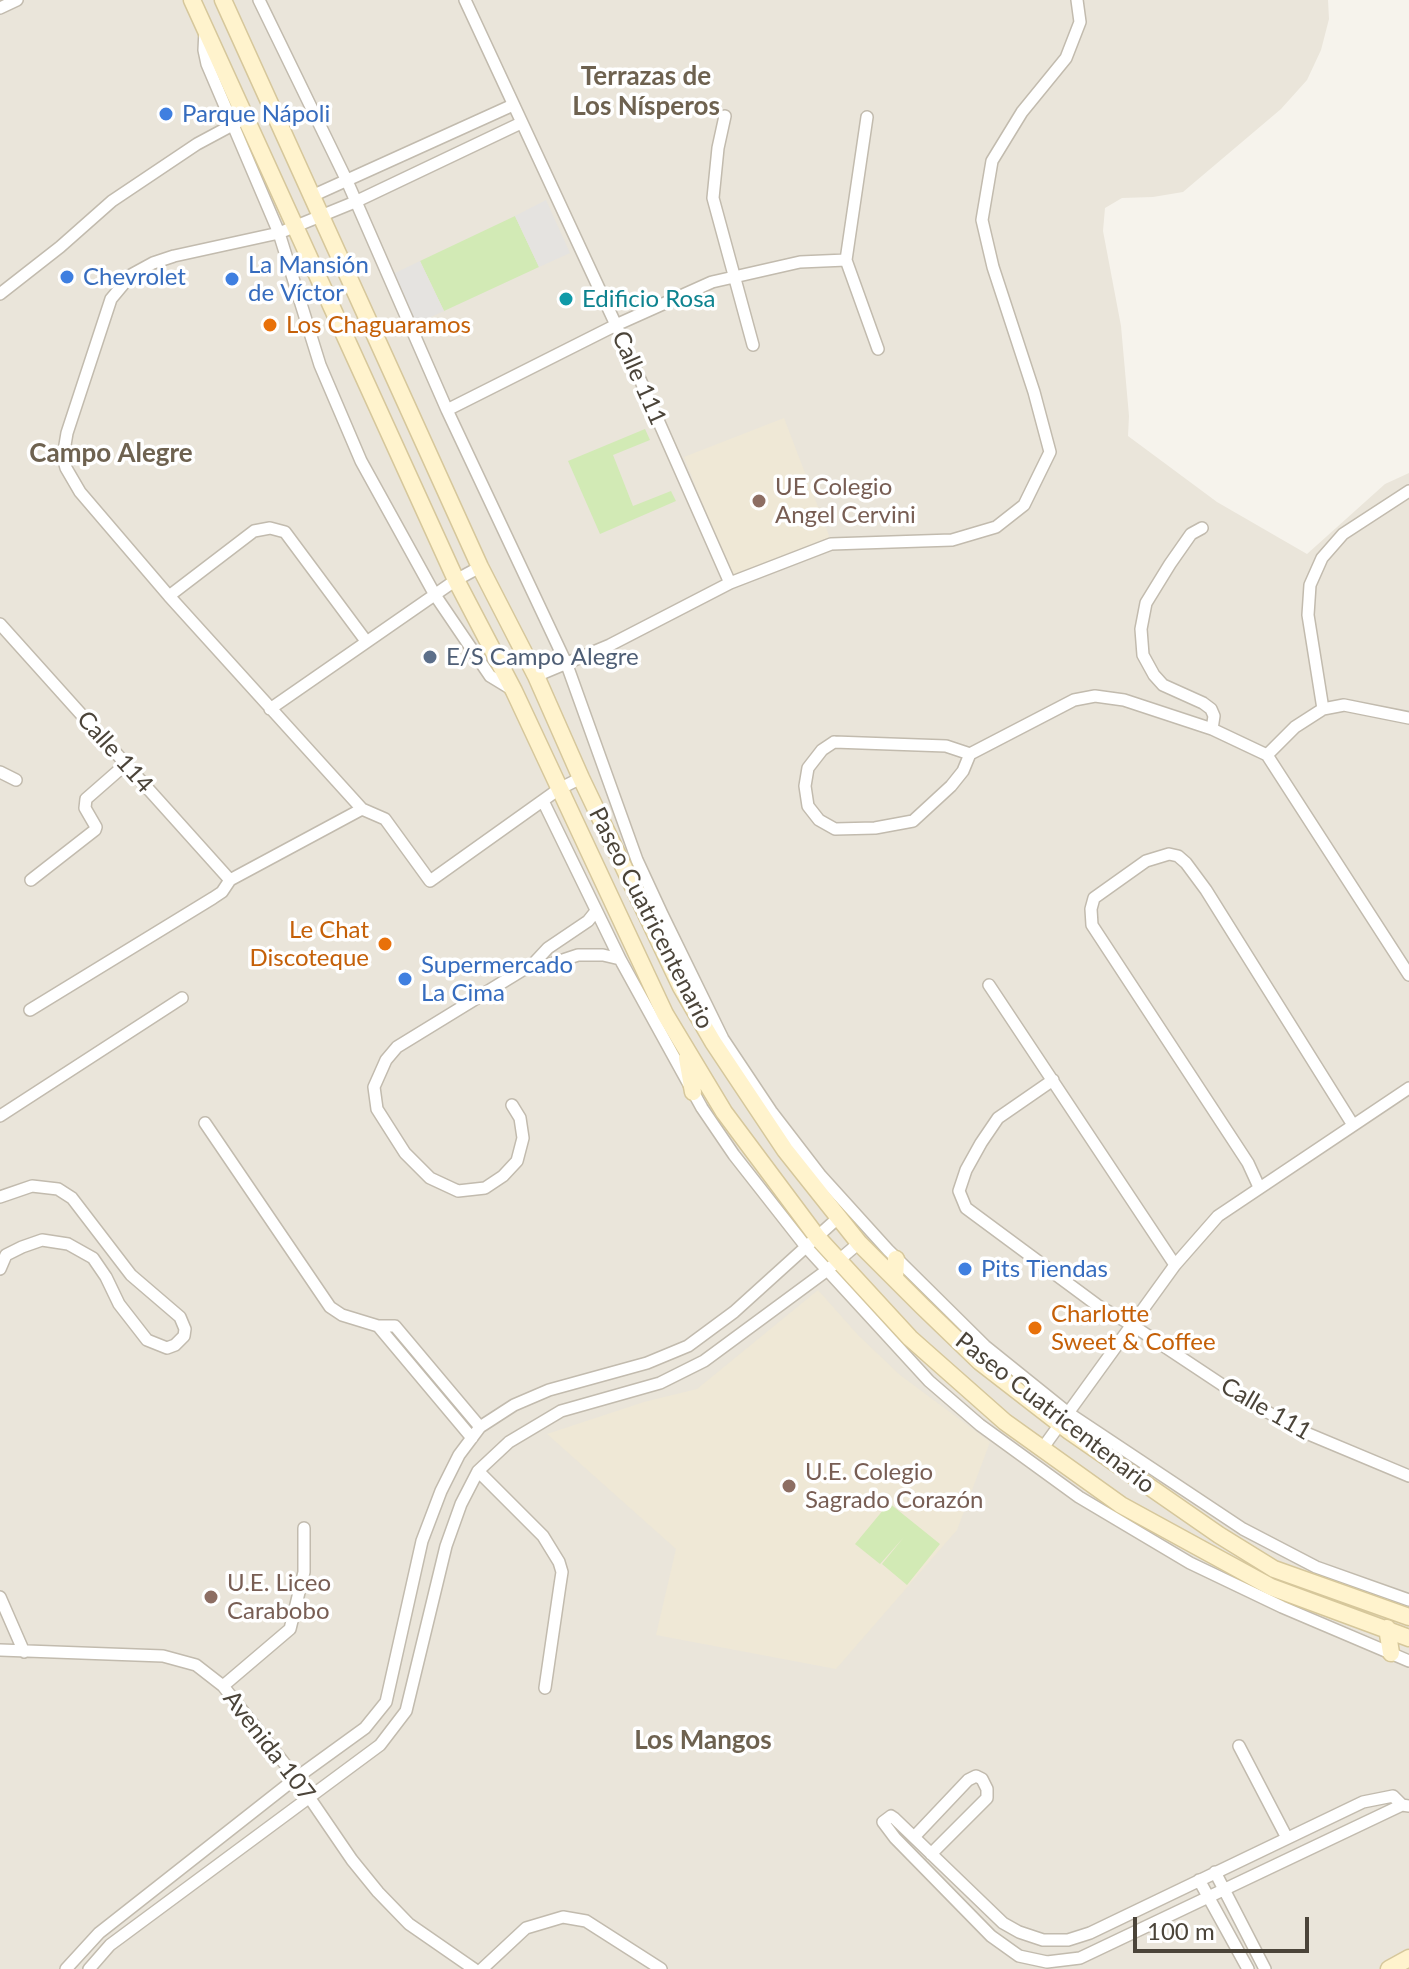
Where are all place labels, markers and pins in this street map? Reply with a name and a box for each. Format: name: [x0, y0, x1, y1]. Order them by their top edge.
place label: Parque Nápoli: [182, 100, 330, 128]
marker: Parque Nápoli: [157, 105, 175, 123]
place label: La Mansión de Víctor: [248, 251, 369, 307]
place label: Chevrolet: [83, 263, 186, 291]
marker: Chevrolet: [58, 268, 76, 286]
marker: La Mansión de Víctor: [223, 270, 241, 288]
place label: Edificio Rosa: [582, 285, 715, 313]
marker: Edificio Rosa: [557, 290, 575, 308]
place label: Los Chaguaramos: [286, 311, 471, 339]
marker: Los Chaguaramos: [261, 316, 279, 334]
place label: UE Colegio Angel Cervini: [775, 473, 916, 529]
marker: UE Colegio Angel Cervini: [750, 492, 768, 510]
place label: E/S Campo Alegre: [446, 643, 639, 671]
marker: E/S Campo Alegre: [421, 648, 439, 666]
place label: Le Chat Discoteque: [249, 916, 369, 972]
marker: Le Chat Discoteque: [376, 935, 394, 953]
place label: Supermercado La Cima: [421, 951, 573, 1007]
marker: Supermercado La Cima: [396, 970, 414, 988]
place label: Pits Tiendas: [981, 1255, 1108, 1283]
marker: Pits Tiendas: [956, 1260, 974, 1278]
place label: Charlotte Sweet & Coffee: [1051, 1300, 1216, 1356]
marker: Charlotte Sweet & Coffee: [1026, 1319, 1044, 1337]
place label: U.E. Colegio Sagrado Corazón: [805, 1458, 983, 1514]
marker: U.E. Colegio Sagrado Corazón: [780, 1477, 798, 1495]
place label: U.E. Liceo Carabobo: [227, 1569, 331, 1625]
marker: U.E. Liceo Carabobo: [202, 1588, 220, 1606]

